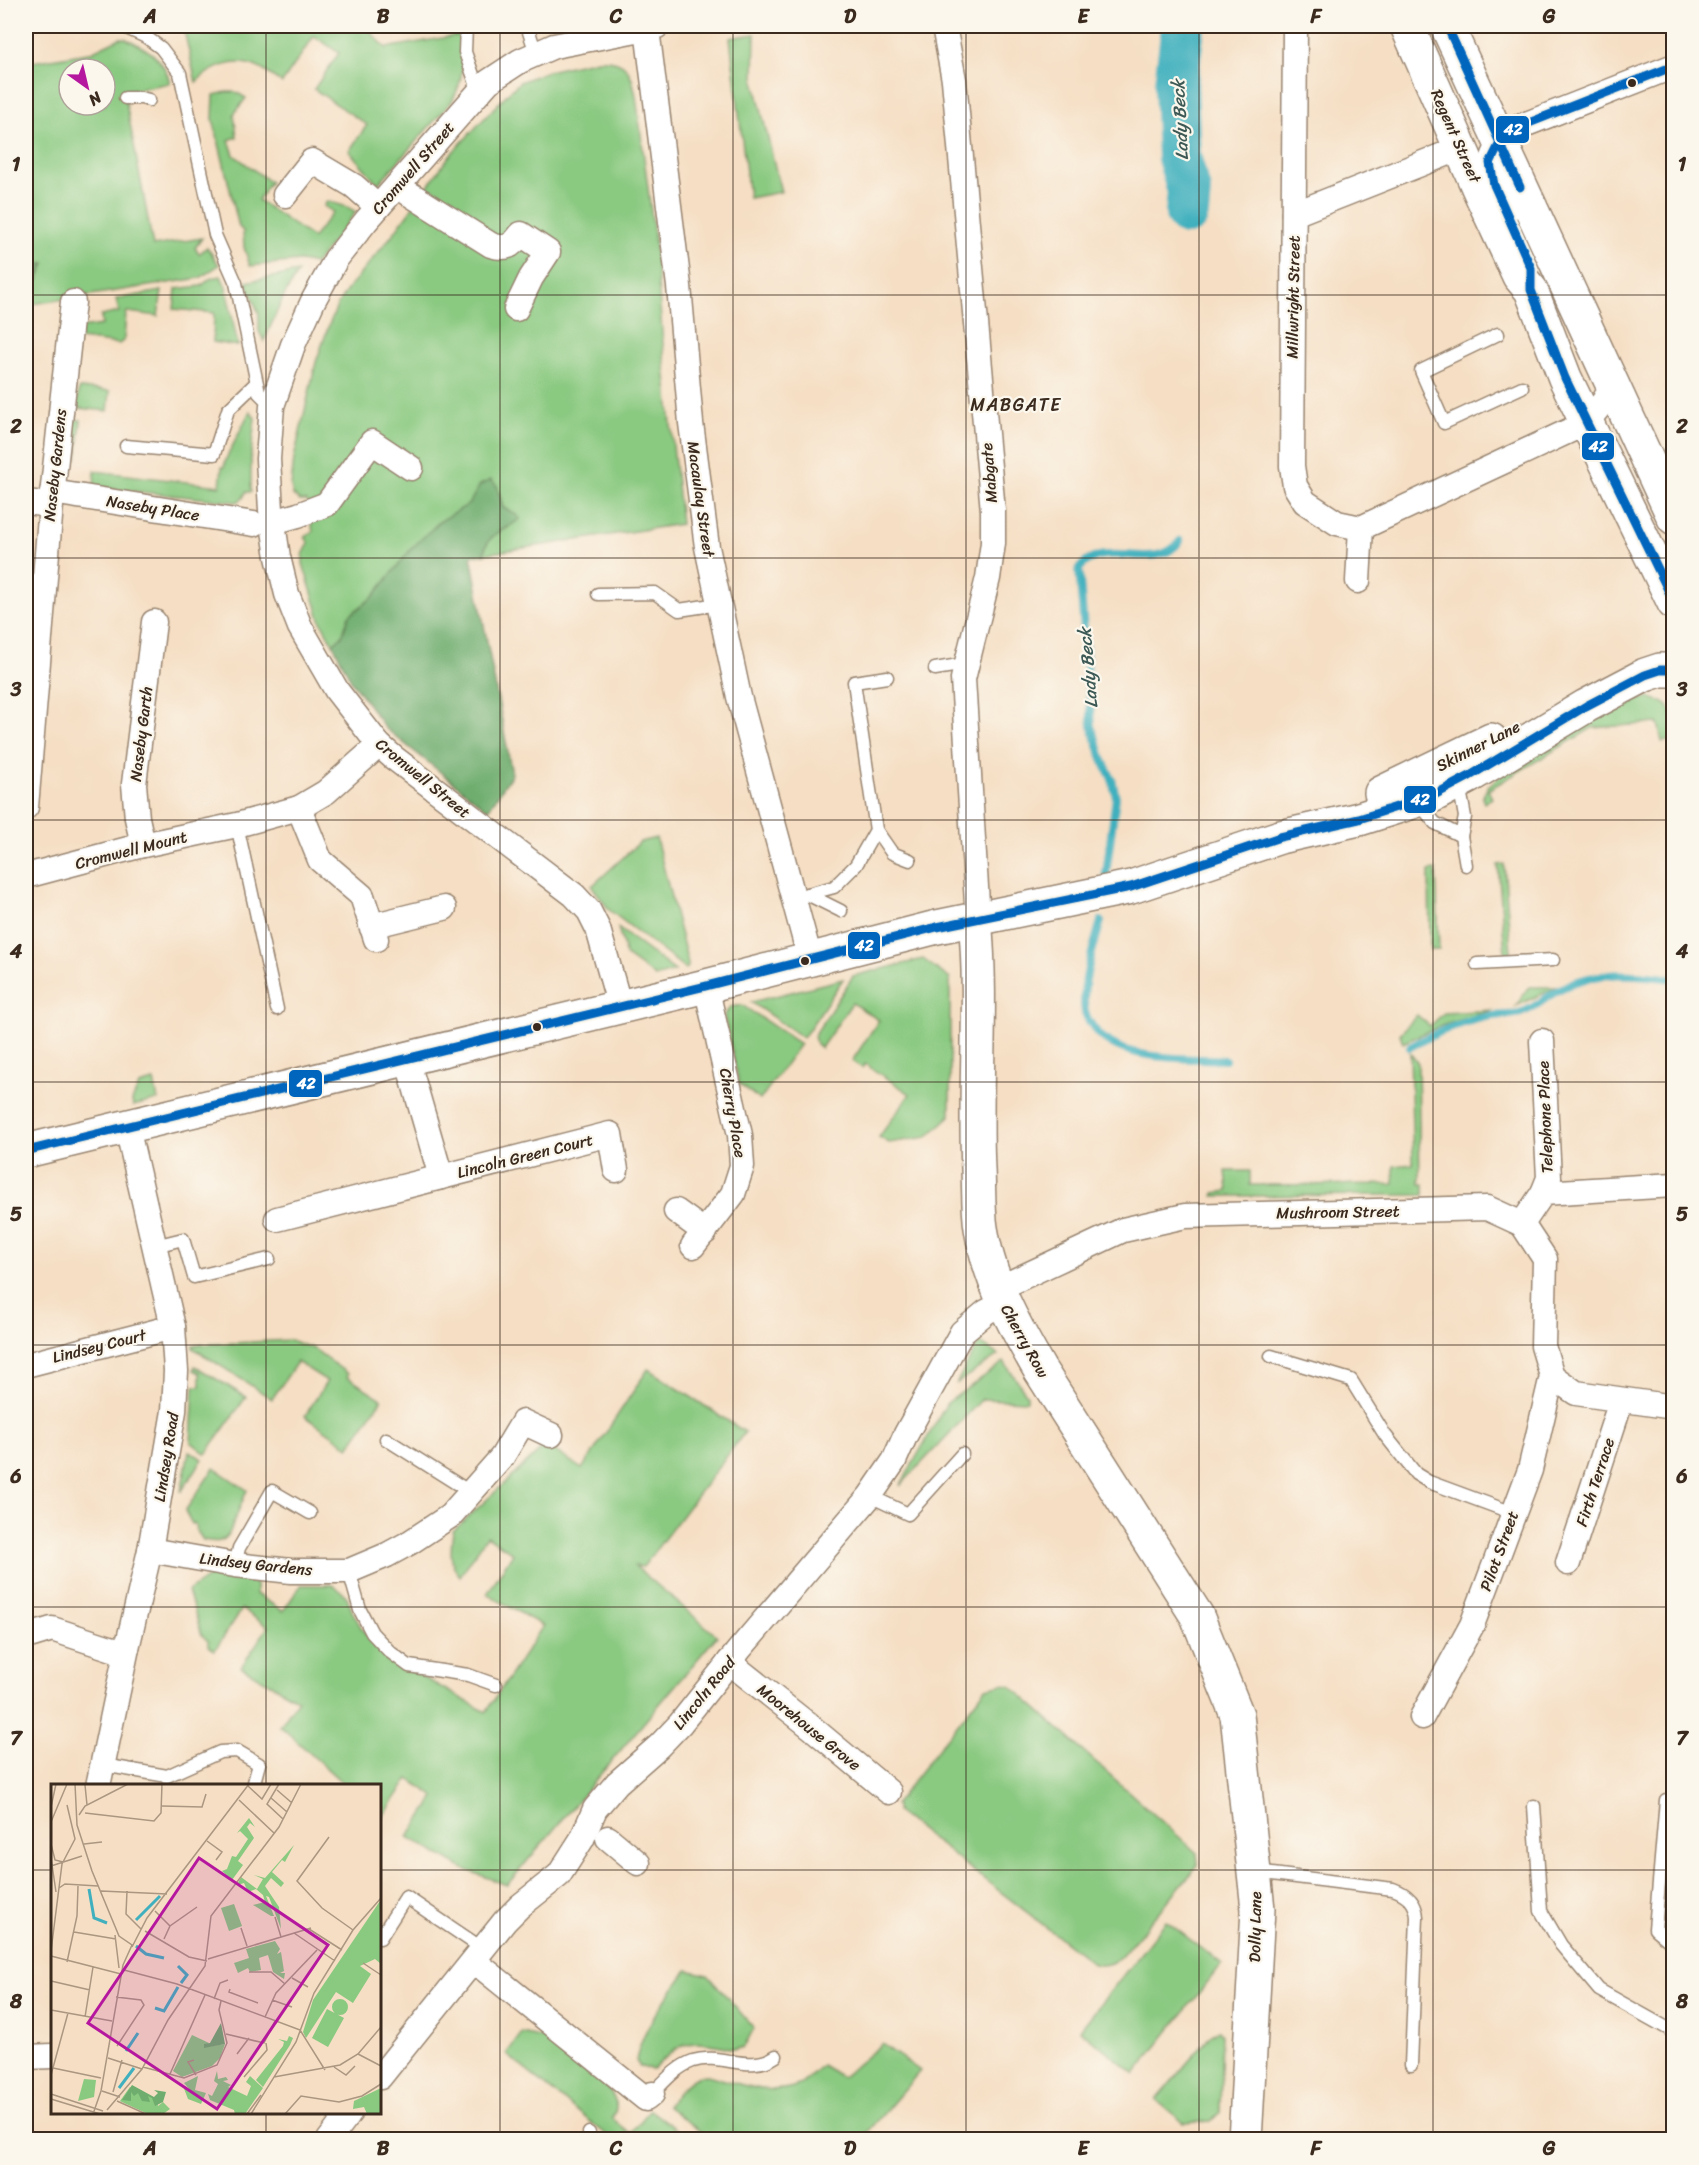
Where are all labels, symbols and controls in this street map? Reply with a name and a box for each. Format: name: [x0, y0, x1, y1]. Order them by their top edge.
text: A: [142, 0, 157, 34]
text: B: [377, 0, 390, 34]
text: C: [609, 0, 623, 34]
text: D: [844, 0, 857, 34]
text: E: [1077, 0, 1090, 34]
text: F: [1310, 0, 1323, 34]
text: G: [1542, 0, 1556, 34]
north arrow: [57, 57, 117, 117]
water label: Lady Beck: [1162, 77, 1198, 161]
unlabelled marker: [1626, 77, 1638, 89]
text: N: [82, 83, 109, 115]
street label: Regent Street: [1422, 84, 1490, 188]
street label: Cromwell Street: [364, 115, 462, 221]
line badge: 42: [1495, 115, 1530, 144]
text: 42: [1502, 115, 1523, 144]
text: 1: [12, 147, 21, 182]
text: 1: [1678, 147, 1687, 182]
street label: Millwright Street: [1277, 235, 1309, 359]
district label: MABGATE: [970, 389, 1062, 421]
street label: Naseby Gardens: [35, 407, 75, 523]
text: 2: [9, 409, 22, 444]
text: 2: [1675, 409, 1688, 444]
line badge: 42: [1581, 432, 1615, 461]
text: 42: [1587, 432, 1608, 461]
street label: Macaulay Street: [679, 439, 724, 559]
street label: Mabgate: [972, 441, 1006, 504]
street label: Naseby Place: [104, 486, 202, 530]
water label: Lady Beck: [1068, 624, 1107, 709]
text: 3: [10, 672, 22, 707]
text: 3: [1676, 672, 1688, 707]
street label: Naseby Garth: [121, 685, 161, 783]
street label: Skinner Lane: [1431, 712, 1525, 780]
street label: Cromwell Street: [369, 730, 477, 826]
line badge: 42: [1403, 785, 1437, 814]
text: 42: [1409, 785, 1430, 814]
street label: Cromwell Mount: [72, 822, 190, 878]
line badge: 42: [847, 931, 881, 960]
text: 42: [853, 931, 874, 960]
text: 4: [9, 934, 23, 969]
text: 4: [1675, 934, 1689, 969]
unlabelled marker: [799, 955, 811, 967]
unlabelled marker: [531, 1021, 543, 1033]
street label: Telephone Place: [1529, 1060, 1561, 1174]
street label: Cherry Place: [711, 1066, 755, 1160]
line badge: 42: [288, 1069, 323, 1098]
text: 42: [295, 1069, 316, 1098]
street label: Lincoln Green Court: [454, 1125, 596, 1187]
street label: Mushroom Street: [1276, 1196, 1400, 1228]
text: 5: [10, 1197, 22, 1232]
text: 5: [1676, 1197, 1688, 1232]
street label: Cherry Row: [993, 1299, 1057, 1383]
street label: Lindsey Court: [49, 1320, 149, 1372]
street label: Lindsey Road: [145, 1409, 188, 1504]
street label: Firth Terrace: [1567, 1434, 1623, 1530]
text: 6: [9, 1459, 22, 1494]
text: 6: [1675, 1459, 1688, 1494]
street label: Pilot Street: [1471, 1507, 1527, 1595]
street label: Lindsey Gardens: [198, 1544, 314, 1584]
street label: Lincoln Road: [665, 1648, 744, 1736]
street label: Moorehouse Grove: [750, 1676, 868, 1778]
text: 7: [10, 1721, 23, 1756]
text: 7: [1676, 1721, 1689, 1756]
inset map: [51, 1784, 381, 2114]
street label: Dolly Lane: [1240, 1891, 1270, 1963]
text: 8: [9, 1984, 23, 2019]
text: 8: [1675, 1984, 1689, 2019]
text: A: [142, 2131, 157, 2165]
text: B: [377, 2131, 390, 2165]
text: C: [609, 2131, 623, 2165]
text: D: [844, 2131, 857, 2165]
text: E: [1077, 2131, 1090, 2165]
text: F: [1310, 2131, 1323, 2165]
text: G: [1542, 2131, 1556, 2165]

